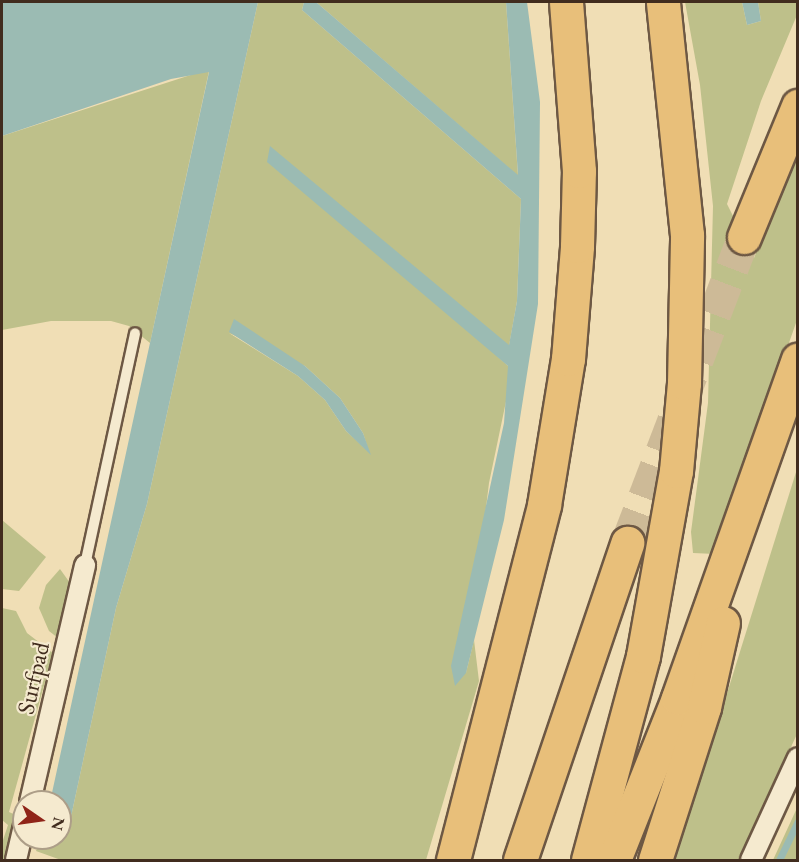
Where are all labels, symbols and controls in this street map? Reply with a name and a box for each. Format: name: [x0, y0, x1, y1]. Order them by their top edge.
street label: Surfpad: [11, 639, 55, 717]
north arrow: [12, 790, 72, 850]
text: N: [46, 815, 70, 832]

